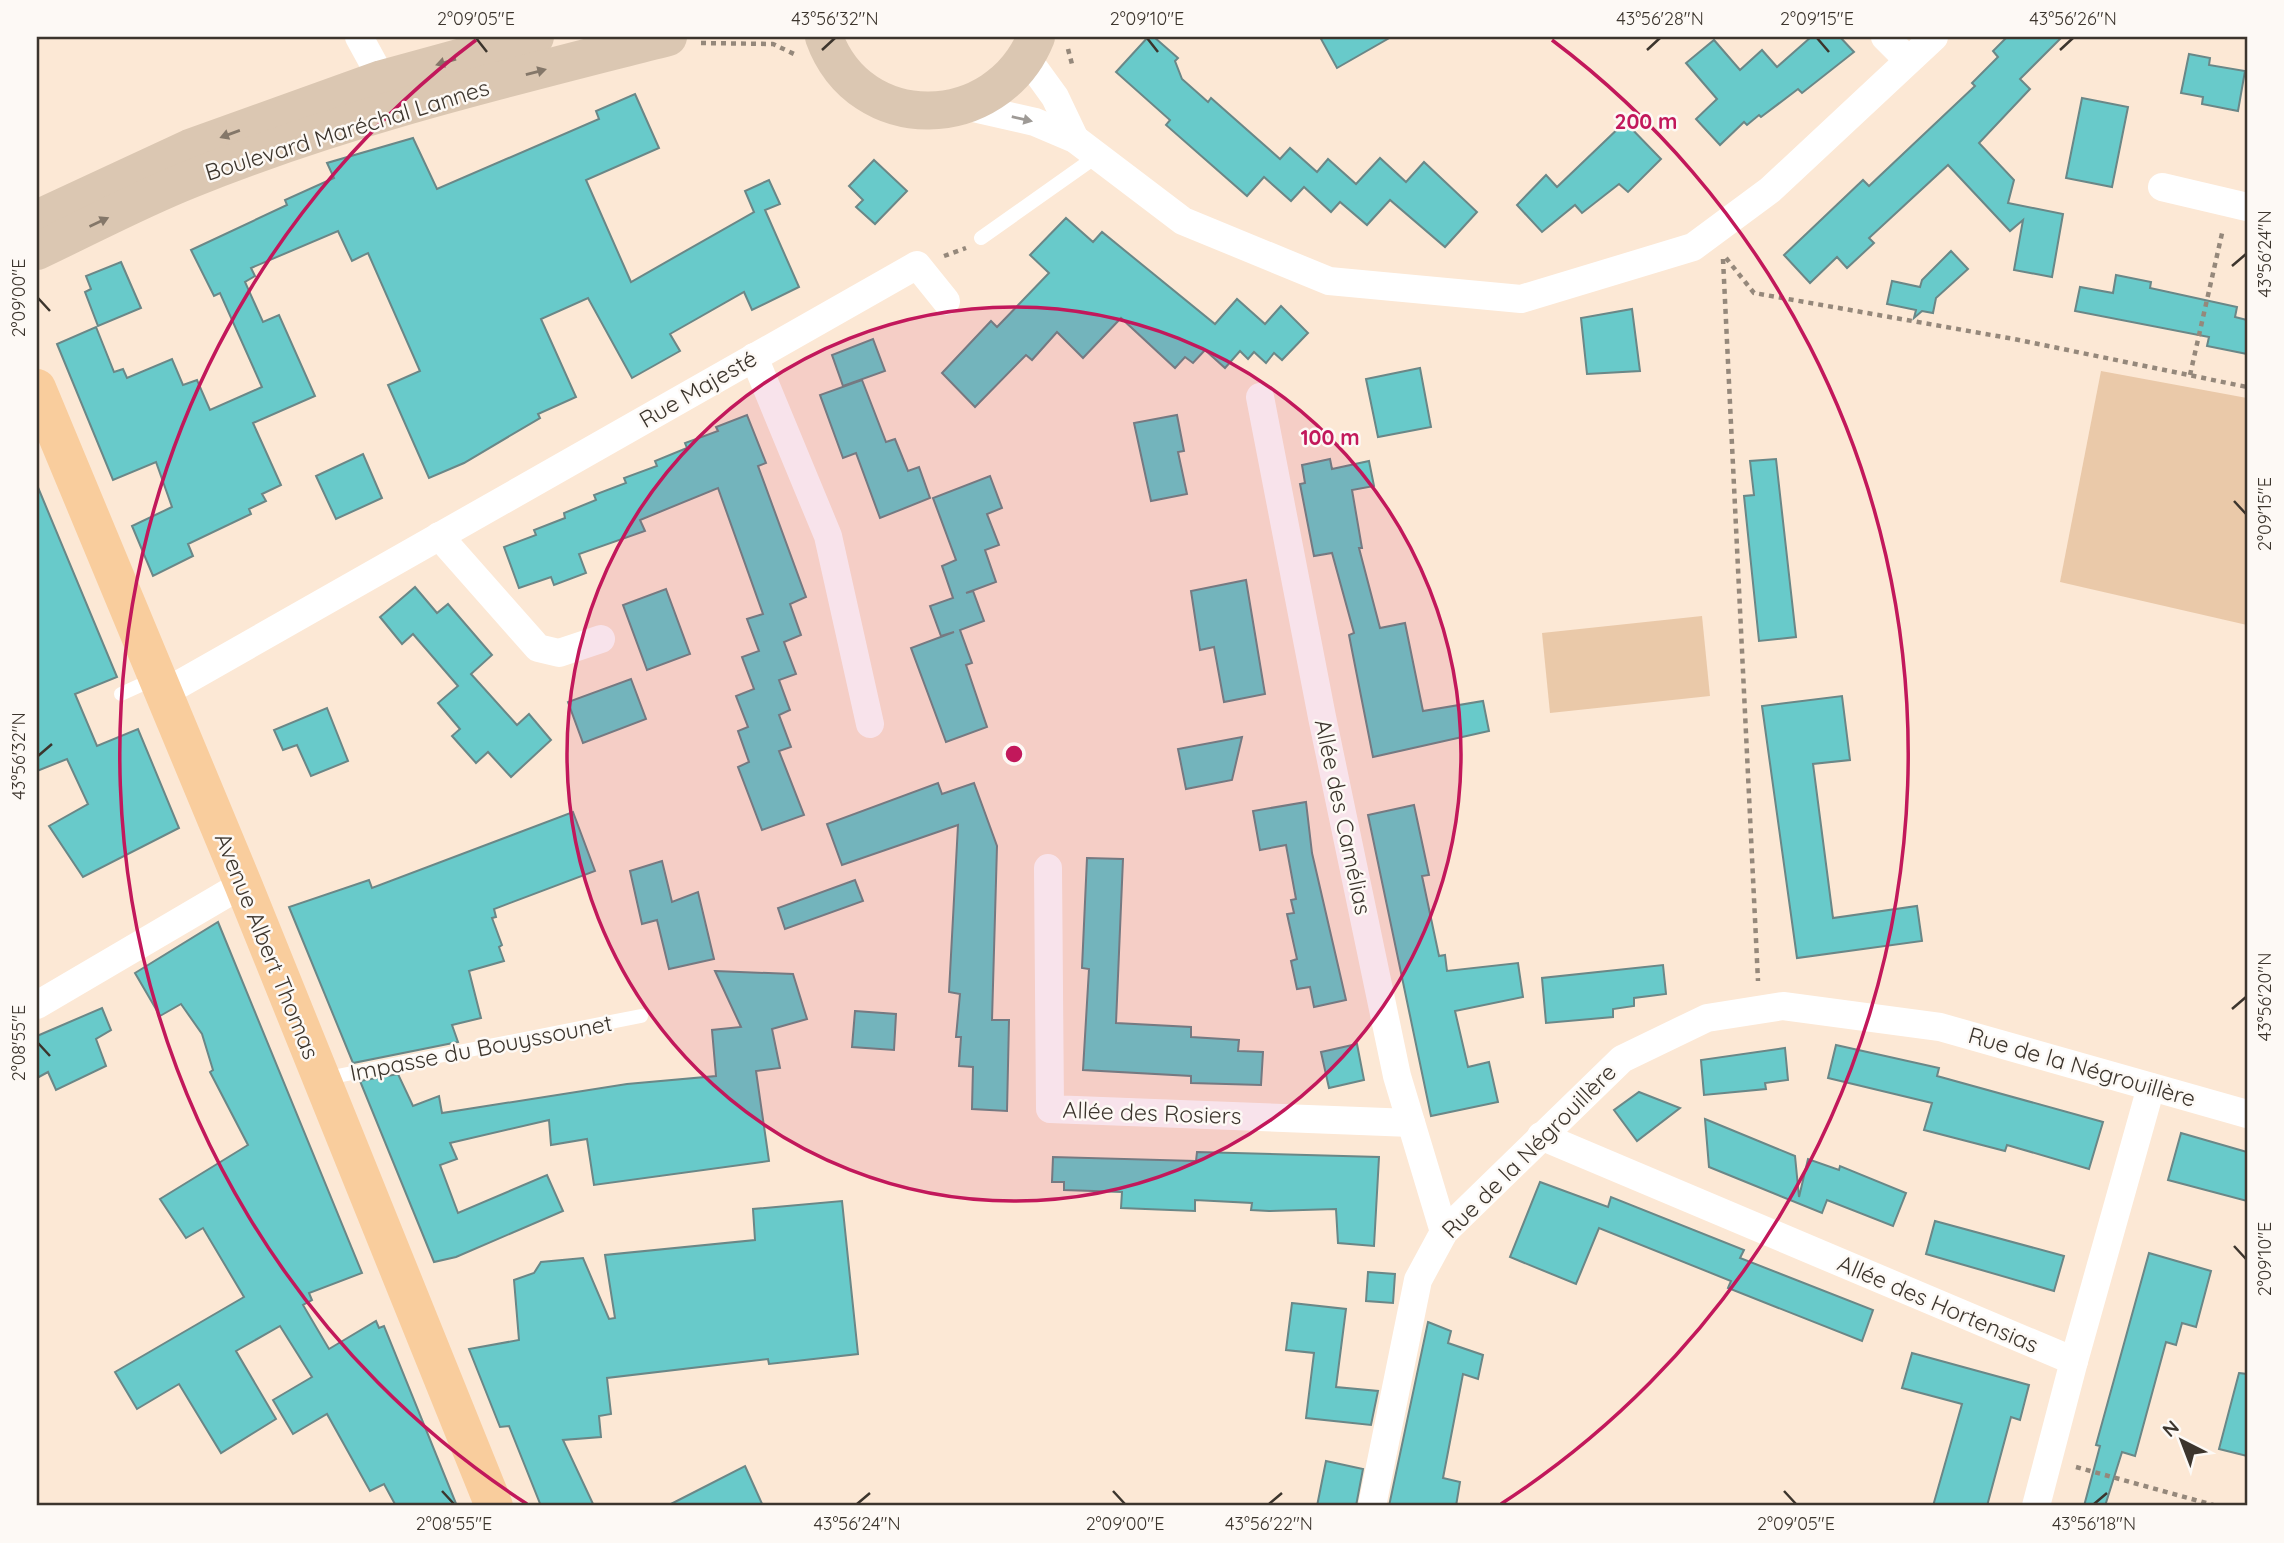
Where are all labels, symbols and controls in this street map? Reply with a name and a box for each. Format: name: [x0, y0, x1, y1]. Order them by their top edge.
text: 2°09'05"E: [437, 7, 515, 30]
text: 43°56'32"N: [791, 7, 879, 30]
text: 2°09'10"E: [1110, 7, 1184, 30]
text: 43°56'28"N: [1616, 7, 1704, 30]
text: 2°09'15"E: [1780, 7, 1854, 30]
text: 43°56'26"N: [2029, 7, 2117, 30]
one-way arrow: [435, 57, 457, 68]
one-way arrow: [525, 66, 547, 77]
street label: Boulevard Maréchal Lannes: [201, 72, 493, 187]
text: 200 m: [1615, 108, 1677, 134]
one-way arrow: [1011, 113, 1033, 124]
one-way arrow: [219, 129, 240, 140]
text: 43°56'24"N: [2253, 210, 2276, 298]
one-way arrow: [89, 216, 109, 228]
text: 2°09'00"E: [7, 259, 30, 337]
street label: Rue Majesté: [634, 343, 762, 434]
text: 100 m: [1300, 424, 1360, 450]
text: 2°09'15"E: [2253, 477, 2276, 551]
text: 43°56'32"N: [7, 712, 30, 800]
street label: Allée des Camélias: [1309, 716, 1378, 917]
centre of rings: [1002, 742, 1026, 766]
street label: Avenue Albert Thomas: [209, 828, 326, 1063]
text: 43°56'20"N: [2253, 953, 2276, 1041]
text: 2°08'55"E: [7, 1005, 30, 1081]
street label: Impasse du Bouyssounet: [347, 1008, 615, 1087]
street label: Rue de la Négrouillère: [1965, 1020, 2199, 1113]
street label: Rue de la Négrouillère: [1435, 1057, 1622, 1244]
street label: Allée des Rosiers: [1062, 1095, 1242, 1130]
text: 2°09'10"E: [2253, 1222, 2276, 1296]
street label: Allée des Hortensias: [1833, 1248, 2043, 1359]
north arrow: [2148, 1406, 2218, 1476]
text: N: [2157, 1415, 2184, 1442]
text: 2°08'55"E: [416, 1512, 492, 1535]
text: 43°56'24"N: [813, 1512, 901, 1535]
text: 2°09'00"E: [1086, 1512, 1164, 1535]
text: 43°56'22"N: [1225, 1512, 1313, 1535]
text: 2°09'05"E: [1757, 1512, 1835, 1535]
text: 43°56'18"N: [2052, 1512, 2136, 1535]

